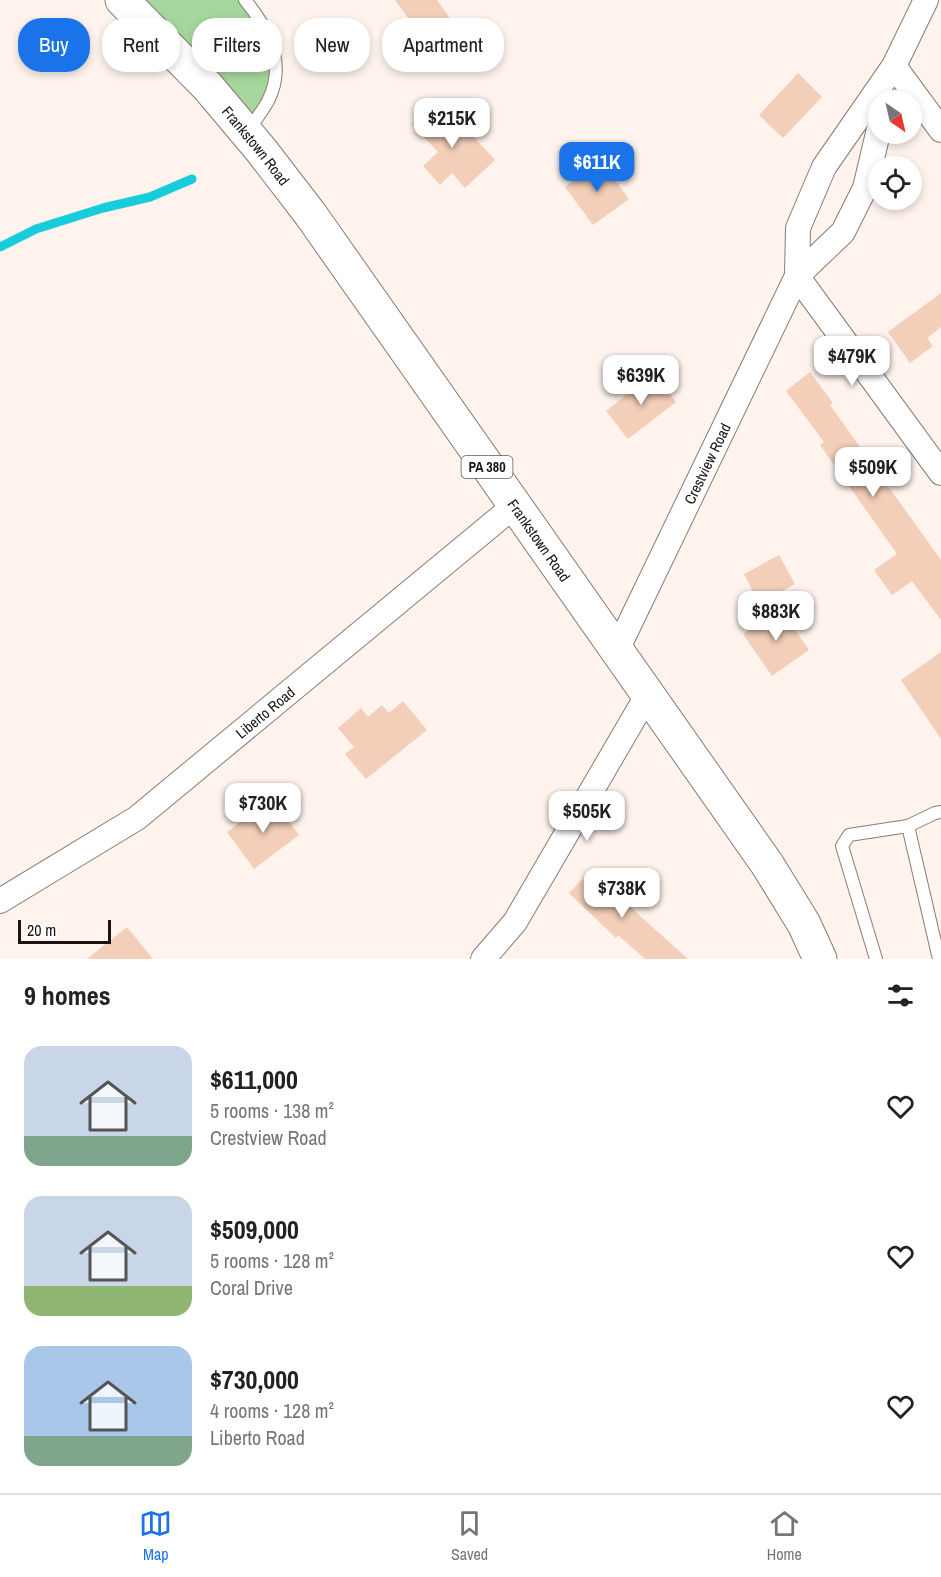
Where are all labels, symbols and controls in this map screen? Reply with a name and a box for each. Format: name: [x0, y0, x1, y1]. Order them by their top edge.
chip: Buy: [18, 18, 90, 72]
chip: Rent: [102, 18, 180, 72]
chip: Filters: [192, 18, 282, 72]
chip: New: [294, 18, 370, 72]
chip: Apartment: [382, 18, 504, 72]
north arrow: [868, 90, 922, 144]
map controls: [868, 90, 922, 210]
pin: $215K: [410, 98, 494, 149]
street label: Frankstown Road: [218, 101, 295, 189]
text: $215K: [428, 104, 476, 131]
pin: $611K: [555, 142, 639, 193]
text: $611K: [573, 148, 621, 175]
button: locate: [868, 156, 922, 210]
pin: $479K: [810, 336, 894, 387]
text: $479K: [828, 342, 876, 369]
pin: $639K: [599, 355, 683, 406]
text: $639K: [617, 361, 665, 388]
street label: Crestview Road: [678, 419, 735, 507]
pin: $509K: [831, 447, 915, 498]
text: $509K: [849, 453, 897, 480]
road number: PA 380: [462, 456, 512, 478]
street label: Frankstown Road: [503, 495, 576, 586]
pin: $883K: [734, 591, 818, 642]
text: $883K: [752, 597, 800, 624]
street label: Liberto Road: [231, 682, 299, 743]
pin: $730K: [221, 783, 305, 834]
text: $730K: [239, 789, 287, 816]
pin: $505K: [545, 791, 629, 842]
text: $505K: [563, 797, 611, 824]
pin: $738K: [580, 868, 664, 919]
text: $738K: [598, 874, 646, 901]
scale bar: [18, 917, 111, 944]
text: 20 m: [27, 919, 56, 941]
text: 9 homes: [24, 978, 111, 1013]
icon: filters: [884, 979, 917, 1012]
text: $611,000: [210, 1062, 298, 1097]
icon: home: [72, 1070, 144, 1142]
icon: heart: [884, 1090, 917, 1123]
text: 5 rooms · 138 m²: [210, 1097, 334, 1124]
text: Crestview Road: [210, 1124, 327, 1151]
text: $509,000: [210, 1212, 299, 1247]
icon: home: [72, 1220, 144, 1292]
icon: heart: [884, 1240, 917, 1273]
text: 5 rooms · 128 m²: [210, 1247, 334, 1274]
text: Coral Drive: [210, 1274, 293, 1301]
text: $730,000: [210, 1362, 299, 1397]
icon: home: [72, 1370, 144, 1442]
icon: heart: [884, 1390, 917, 1423]
text: 4 rooms · 128 m²: [210, 1397, 334, 1424]
text: Liberto Road: [210, 1424, 305, 1451]
tab: Map: [139, 1507, 172, 1565]
tab: Saved: [451, 1507, 488, 1565]
tab: Home: [767, 1507, 802, 1565]

